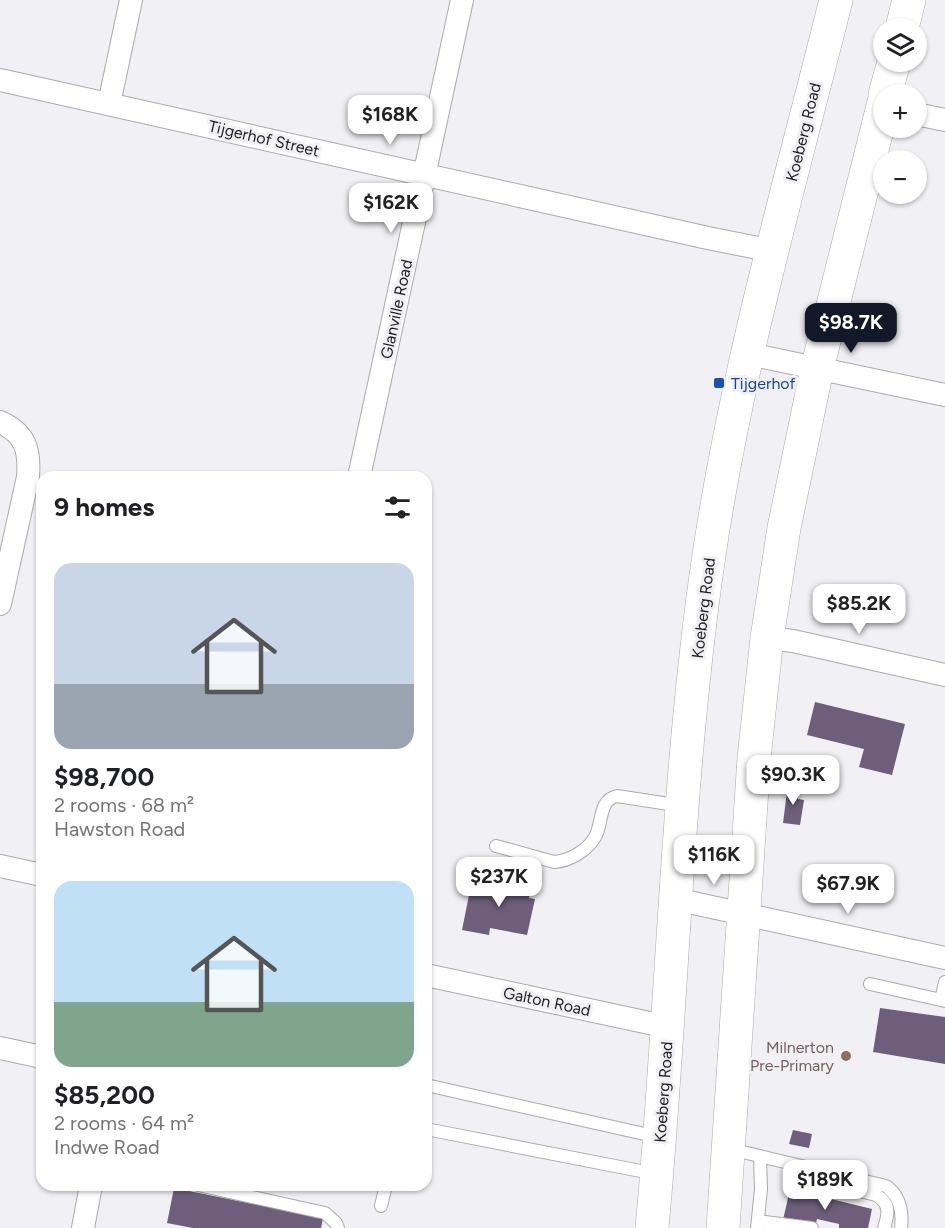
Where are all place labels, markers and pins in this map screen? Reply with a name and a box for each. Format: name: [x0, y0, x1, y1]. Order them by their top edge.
pin: $168K: [348, 95, 432, 146]
pin: $162K: [349, 183, 433, 234]
pin: $98.7K: [802, 303, 900, 354]
place label: Tijgerhof: [731, 374, 796, 393]
marker: Tijgerhof: [712, 376, 726, 390]
pin: $85.2K: [810, 584, 908, 635]
pin: $90.3K: [744, 755, 842, 806]
pin: $116K: [672, 835, 756, 886]
pin: $237K: [457, 857, 541, 908]
pin: $67.9K: [799, 864, 897, 915]
place label: Milnerton Pre-Primary: [750, 1038, 835, 1075]
marker: Milnerton Pre-Primary: [839, 1049, 853, 1063]
pin: $189K: [783, 1160, 867, 1211]

